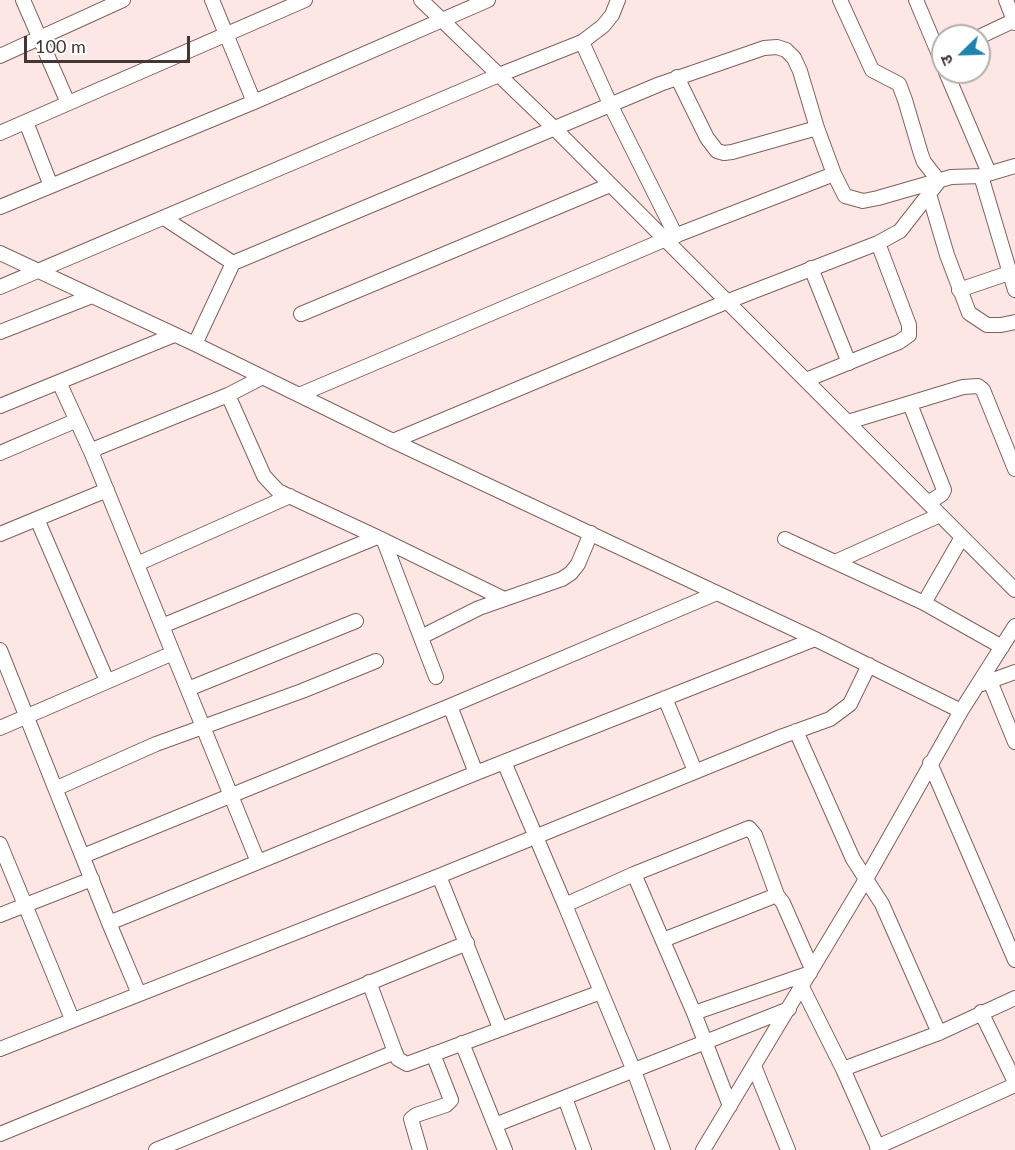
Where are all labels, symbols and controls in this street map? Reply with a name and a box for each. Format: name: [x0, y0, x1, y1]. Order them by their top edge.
scale bar: [27, 24, 194, 62]
north arrow: [931, 24, 991, 84]
text: 100 m: [35, 35, 86, 57]
text: उ: [935, 52, 956, 68]

